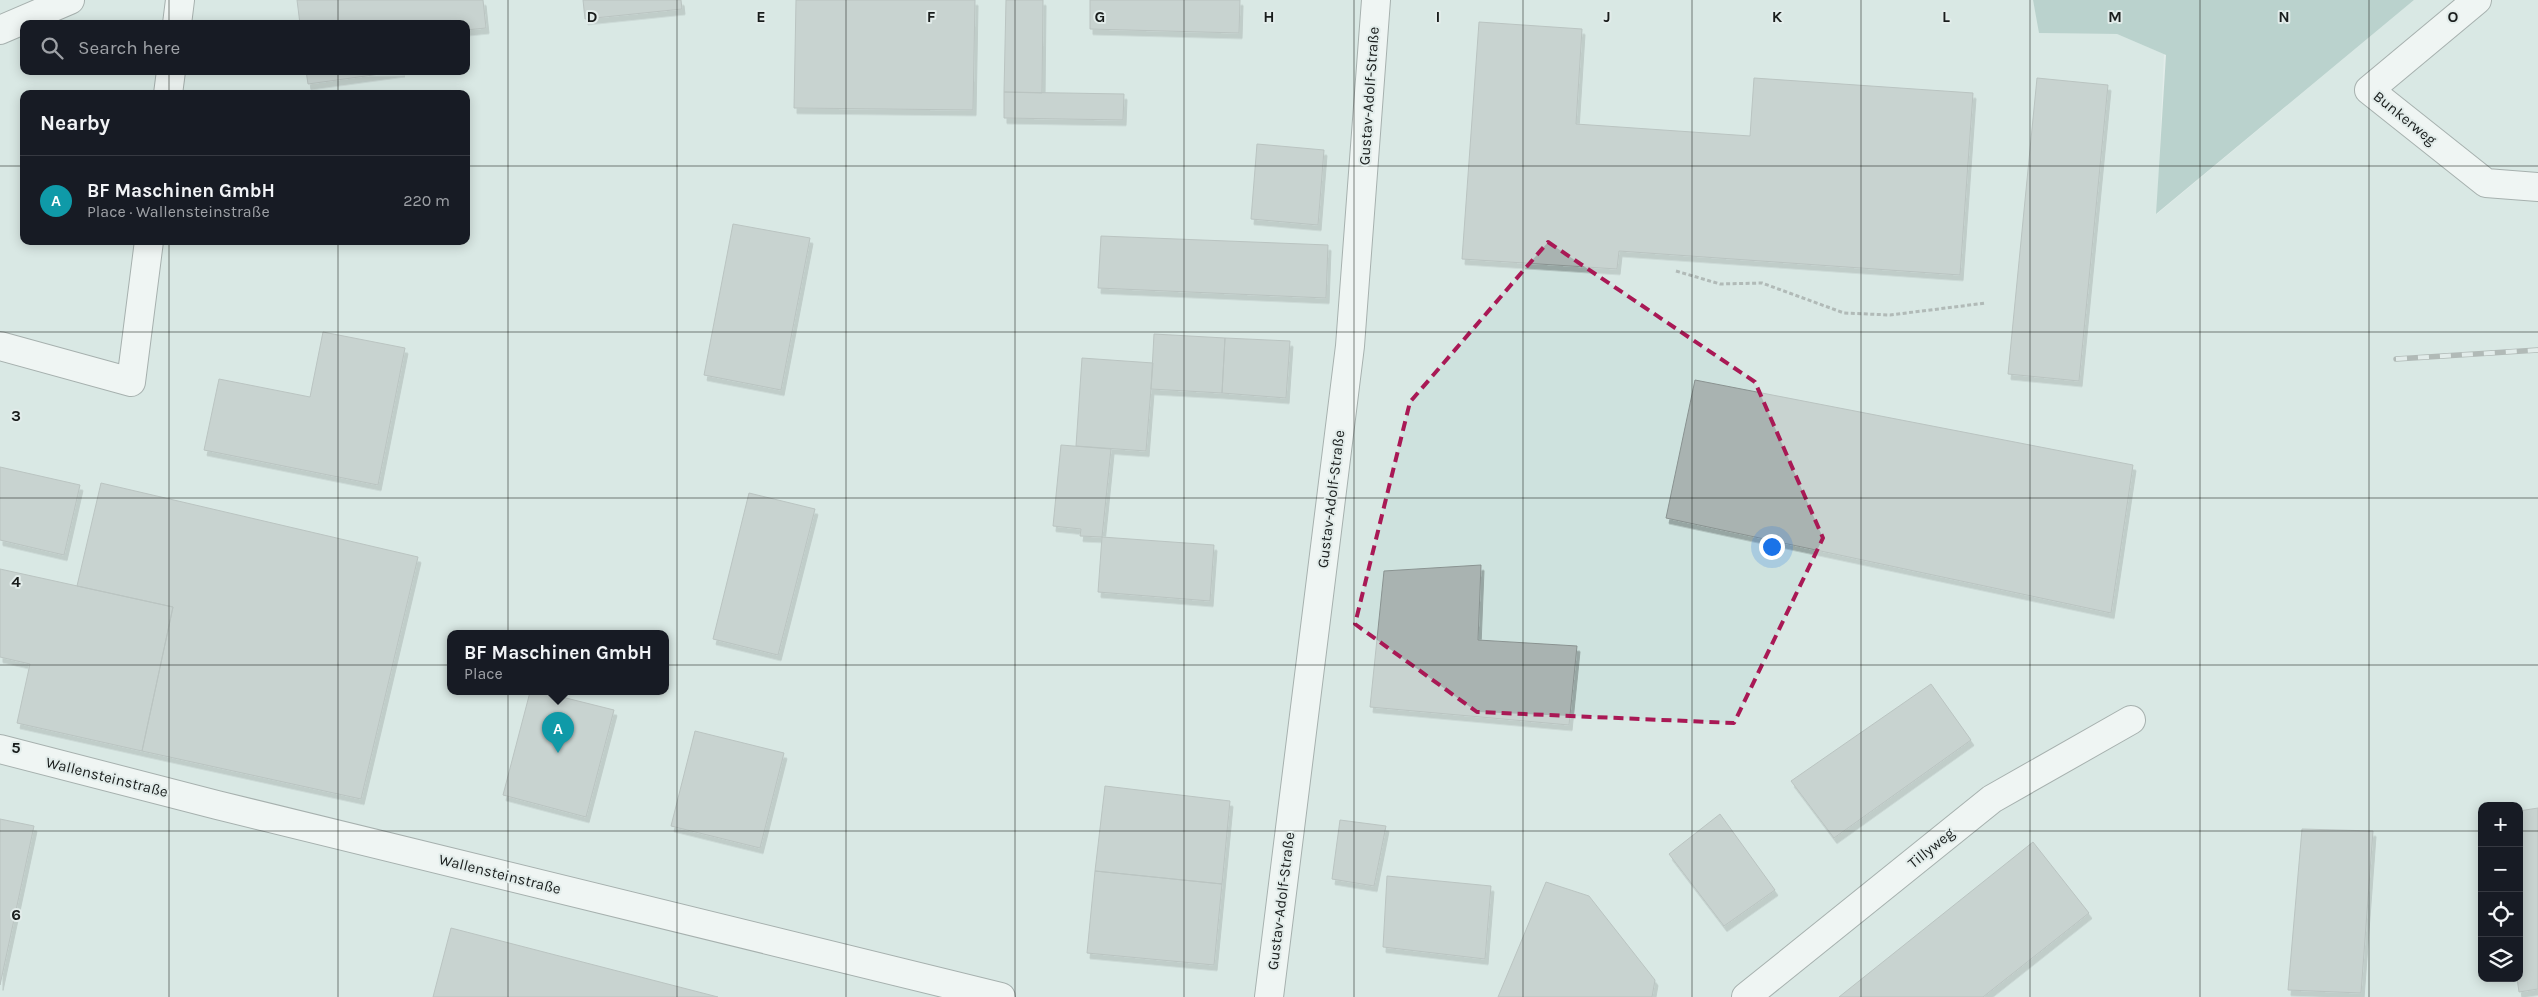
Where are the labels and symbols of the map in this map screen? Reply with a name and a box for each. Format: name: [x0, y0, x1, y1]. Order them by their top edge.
text: D: [587, 7, 598, 26]
text: E: [756, 7, 766, 26]
text: F: [927, 7, 936, 26]
text: G: [1095, 7, 1105, 26]
text: H: [1263, 7, 1275, 26]
text: I: [1436, 7, 1440, 26]
text: J: [1603, 7, 1611, 26]
text: K: [1772, 7, 1783, 26]
text: L: [1942, 7, 1950, 26]
text: M: [2108, 7, 2122, 26]
text: N: [2278, 7, 2290, 26]
text: O: [2448, 7, 2459, 26]
street label: Gustav-Adolf-Straße: [1355, 26, 1383, 166]
street label: Bunkerweg: [2370, 87, 2441, 149]
text: 3: [11, 406, 21, 425]
street label: Gustav-Adolf-Straße: [1314, 429, 1348, 569]
your location: [1759, 534, 1785, 560]
text: 4: [11, 572, 21, 591]
pin: A: [542, 712, 574, 753]
text: 5: [11, 738, 21, 757]
street label: Wallensteinstraße: [44, 753, 170, 801]
street label: Tillyweg: [1904, 824, 1958, 872]
street label: Gustav-Adolf-Straße: [1264, 831, 1298, 971]
street label: Wallensteinstraße: [437, 850, 563, 898]
text: 6: [11, 905, 21, 924]

